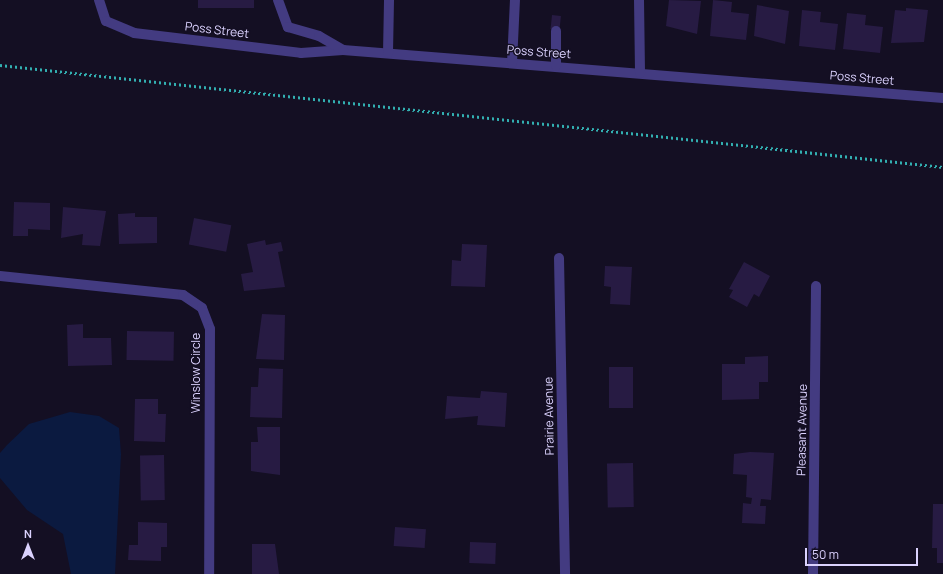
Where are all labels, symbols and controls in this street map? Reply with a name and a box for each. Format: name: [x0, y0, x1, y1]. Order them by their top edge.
street label: Poss Street: [184, 19, 250, 41]
street label: Poss Street: [506, 43, 572, 61]
street label: Poss Street: [829, 68, 895, 88]
street label: Winslow Circle: [189, 333, 203, 413]
street label: Prairie Avenue: [541, 377, 557, 455]
street label: Pleasant Avenue: [794, 384, 810, 476]
north arrow: [8, 526, 48, 566]
text: N: [24, 526, 32, 541]
scale bar: [807, 540, 920, 566]
text: 50 m: [812, 546, 839, 563]

